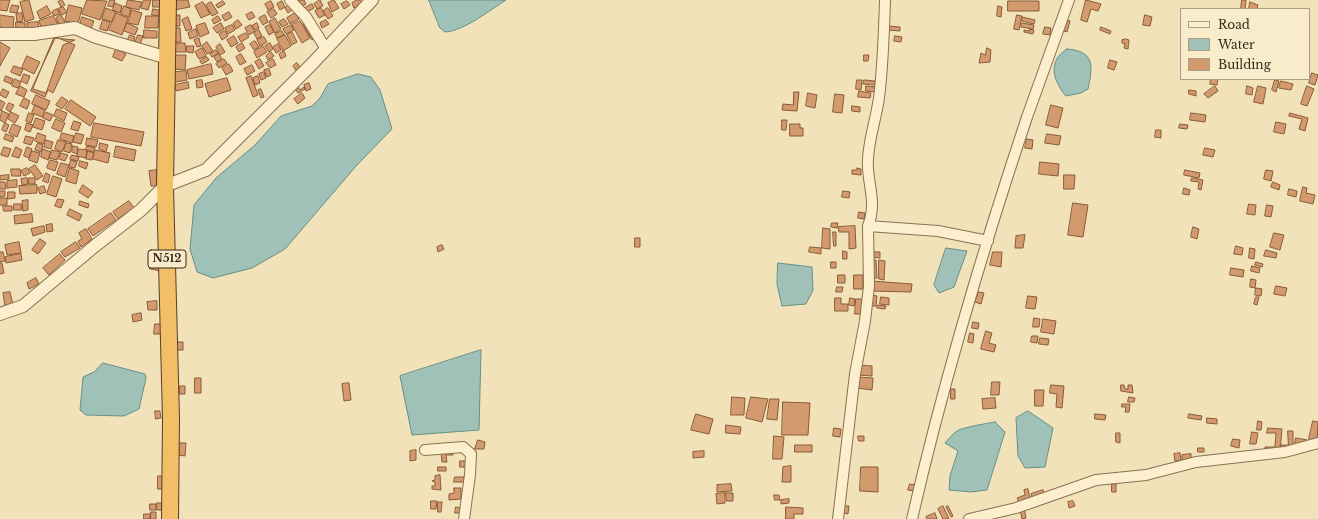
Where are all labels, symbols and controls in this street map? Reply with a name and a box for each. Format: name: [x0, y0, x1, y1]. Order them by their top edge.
legend: [1180, 8, 1310, 80]
text: Road: [1218, 17, 1250, 32]
text: Water: [1218, 37, 1255, 52]
text: Building: [1218, 57, 1271, 72]
road number: N512: [148, 250, 186, 268]

